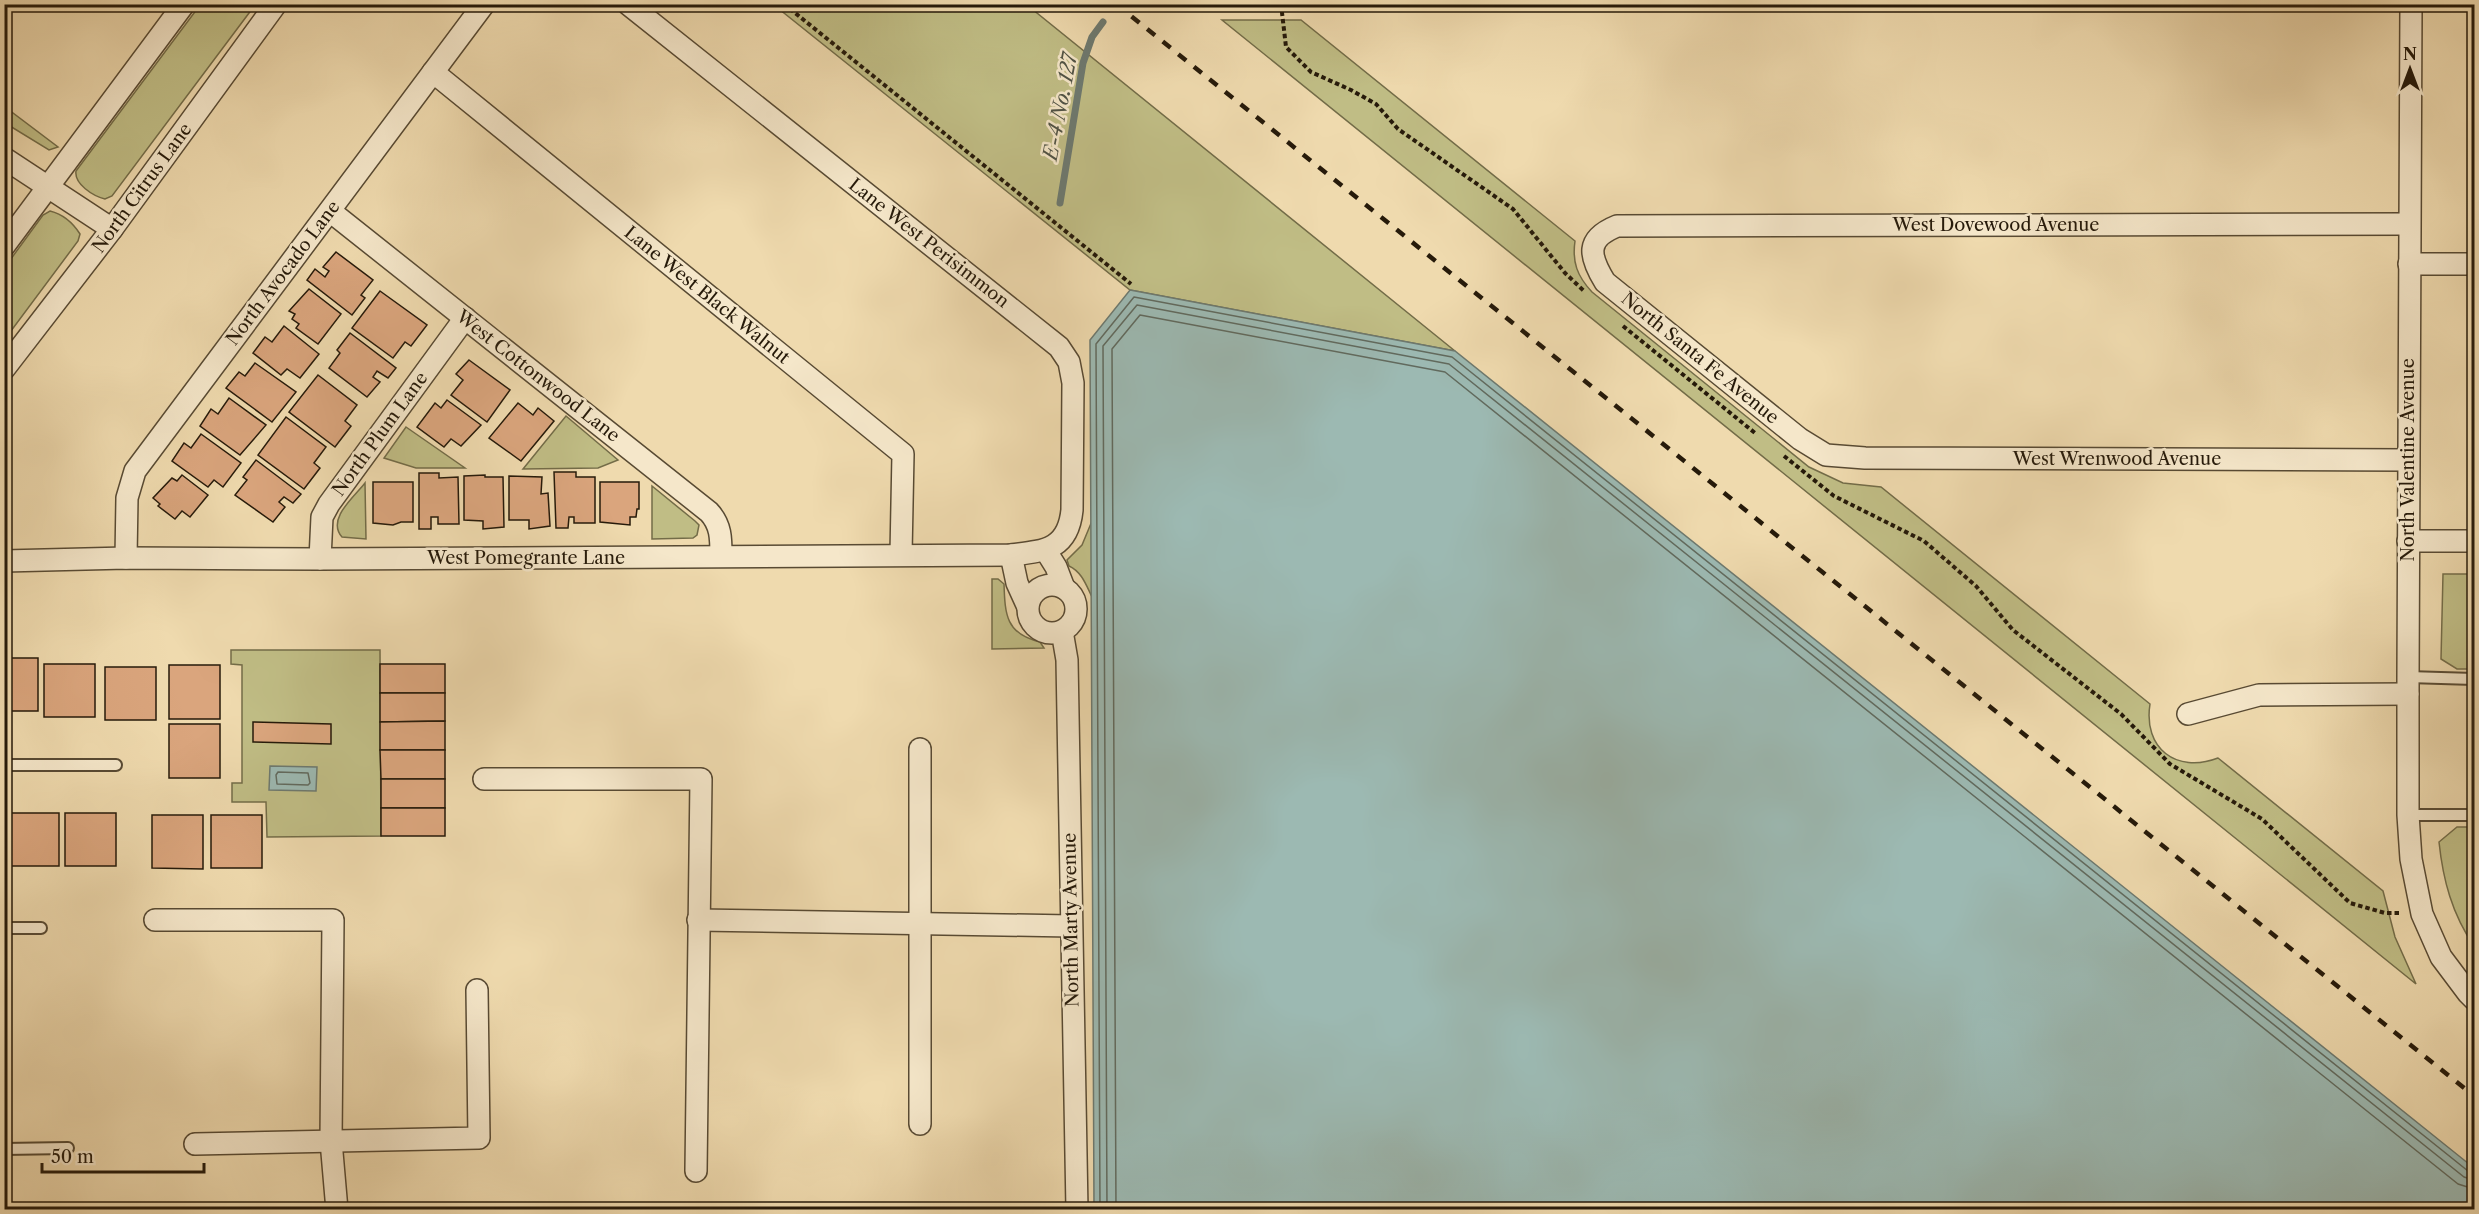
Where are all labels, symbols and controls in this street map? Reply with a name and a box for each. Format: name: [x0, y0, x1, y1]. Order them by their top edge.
north arrow: [2380, 39, 2440, 99]
text: N: [2403, 44, 2417, 64]
water label: E-4 No. 127: [1038, 49, 1083, 164]
street label: North Citrus Lane: [88, 119, 196, 257]
street label: Lane West Perisimmon: [844, 174, 1014, 312]
street label: North Avocado Lane: [221, 196, 345, 350]
street label: West Dovewood Avenue: [1892, 214, 2099, 236]
street label: Lane West Black Walnut: [620, 221, 795, 369]
street label: North Santa Fe Avenue: [1617, 288, 1783, 428]
street label: West Cottonwood Lane: [451, 305, 624, 447]
street label: North Valentine Avenue: [2397, 358, 2419, 562]
street label: North Plum Lane: [328, 368, 432, 500]
street label: West Wrenwood Avenue: [2012, 448, 2221, 470]
street label: West Pomegrante Lane: [426, 547, 625, 569]
street label: North Marty Avenue: [1058, 833, 1084, 1007]
scale bar: [42, 1136, 204, 1174]
text: 50 m: [51, 1146, 94, 1168]

